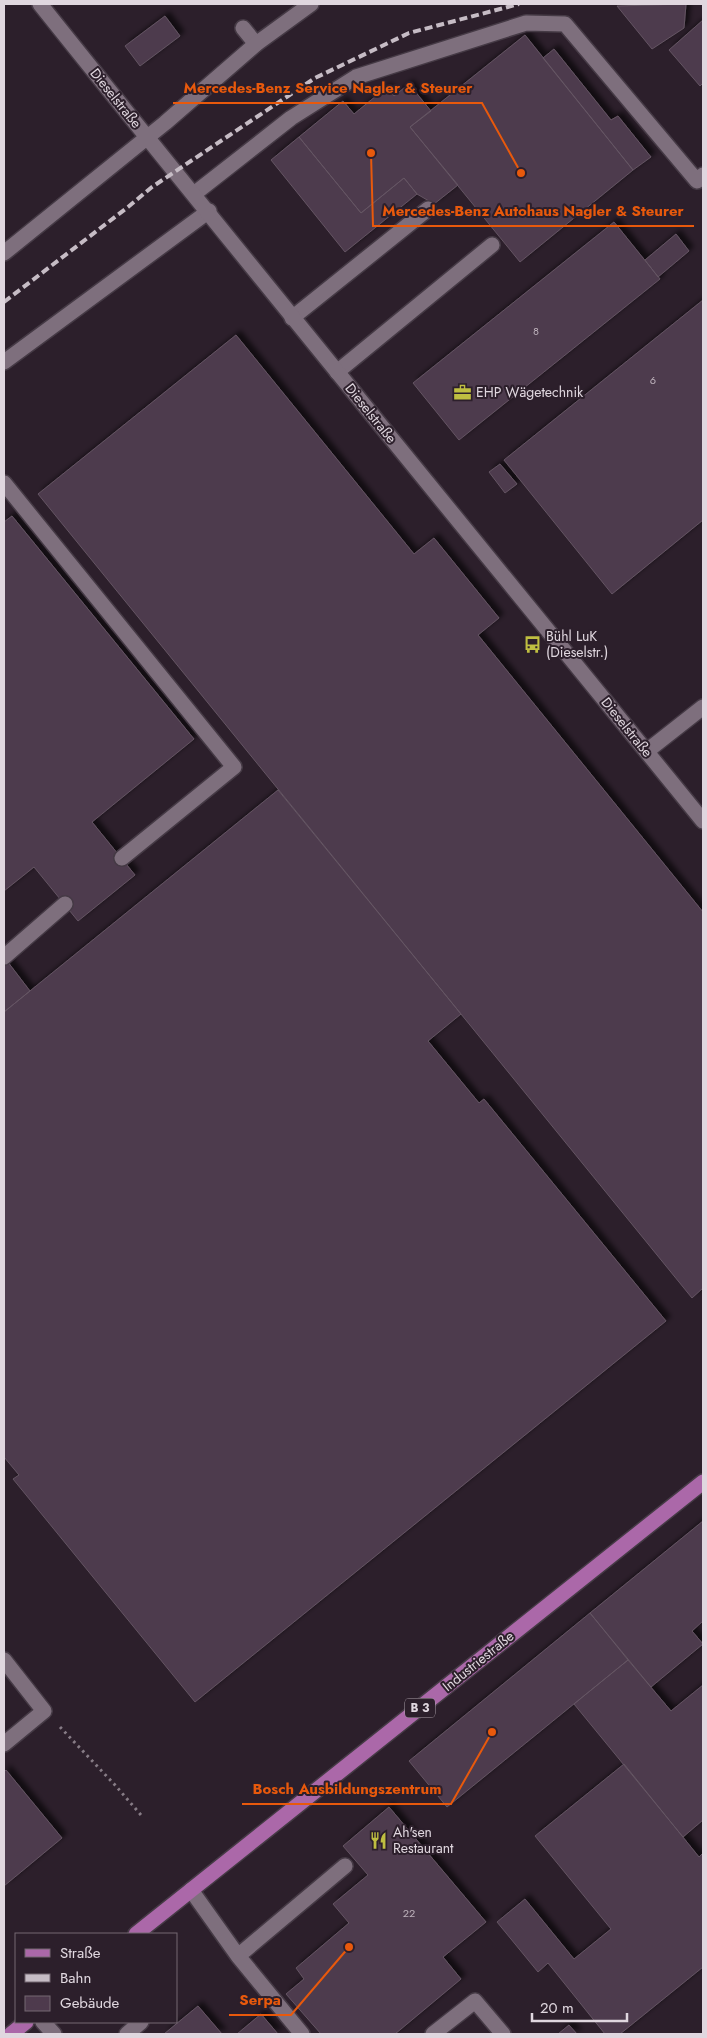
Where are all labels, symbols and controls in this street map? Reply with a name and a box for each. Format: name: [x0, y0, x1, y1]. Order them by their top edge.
street label: Dieselstraße: [86, 64, 146, 132]
callout: Mercedes-Benz Service Nagler & Steurer: [173, 73, 482, 103]
text: Mercedes-Benz Service Nagler & Steurer: [184, 77, 473, 99]
callout: Mercedes-Benz Autohaus Nagler & Steurer: [373, 196, 694, 226]
text: Mercedes-Benz Autohaus Nagler & Steurer: [382, 200, 684, 222]
house number: 8: [533, 323, 539, 339]
house number: 6: [650, 372, 656, 388]
street label: Dieselstraße: [341, 379, 401, 447]
office icon: EHP Wägetechnik: [452, 382, 472, 402]
place label: EHP Wägetechnik: [476, 382, 584, 402]
place label: Bühl LuK (Dieselstr.): [546, 626, 608, 662]
bus stop icon: Bühl LuK (Dieselstr.): [522, 634, 542, 654]
street label: Dieselstraße: [597, 693, 657, 761]
street label: Industriestraße: [438, 1626, 518, 1696]
road number: B 3: [405, 1699, 435, 1718]
callout: Bosch Ausbildungszentrum: [242, 1774, 451, 1804]
text: Bosch Ausbildungszentrum: [253, 1778, 441, 1800]
place label: Ah'sen Restaurant: [393, 1822, 454, 1858]
restaurant icon: Ah'sen Restaurant: [369, 1830, 389, 1850]
house number: 22: [403, 1905, 415, 1921]
legend: [15, 1933, 178, 2023]
text: Straße: [60, 1942, 101, 1964]
text: Bahn: [60, 1967, 91, 1989]
callout: Serpa: [229, 1985, 291, 2015]
text: Serpa: [239, 1989, 281, 2011]
scale bar: [532, 1990, 627, 2022]
text: Gebäude: [60, 1992, 120, 2014]
text: 20 m: [540, 1997, 574, 2019]

